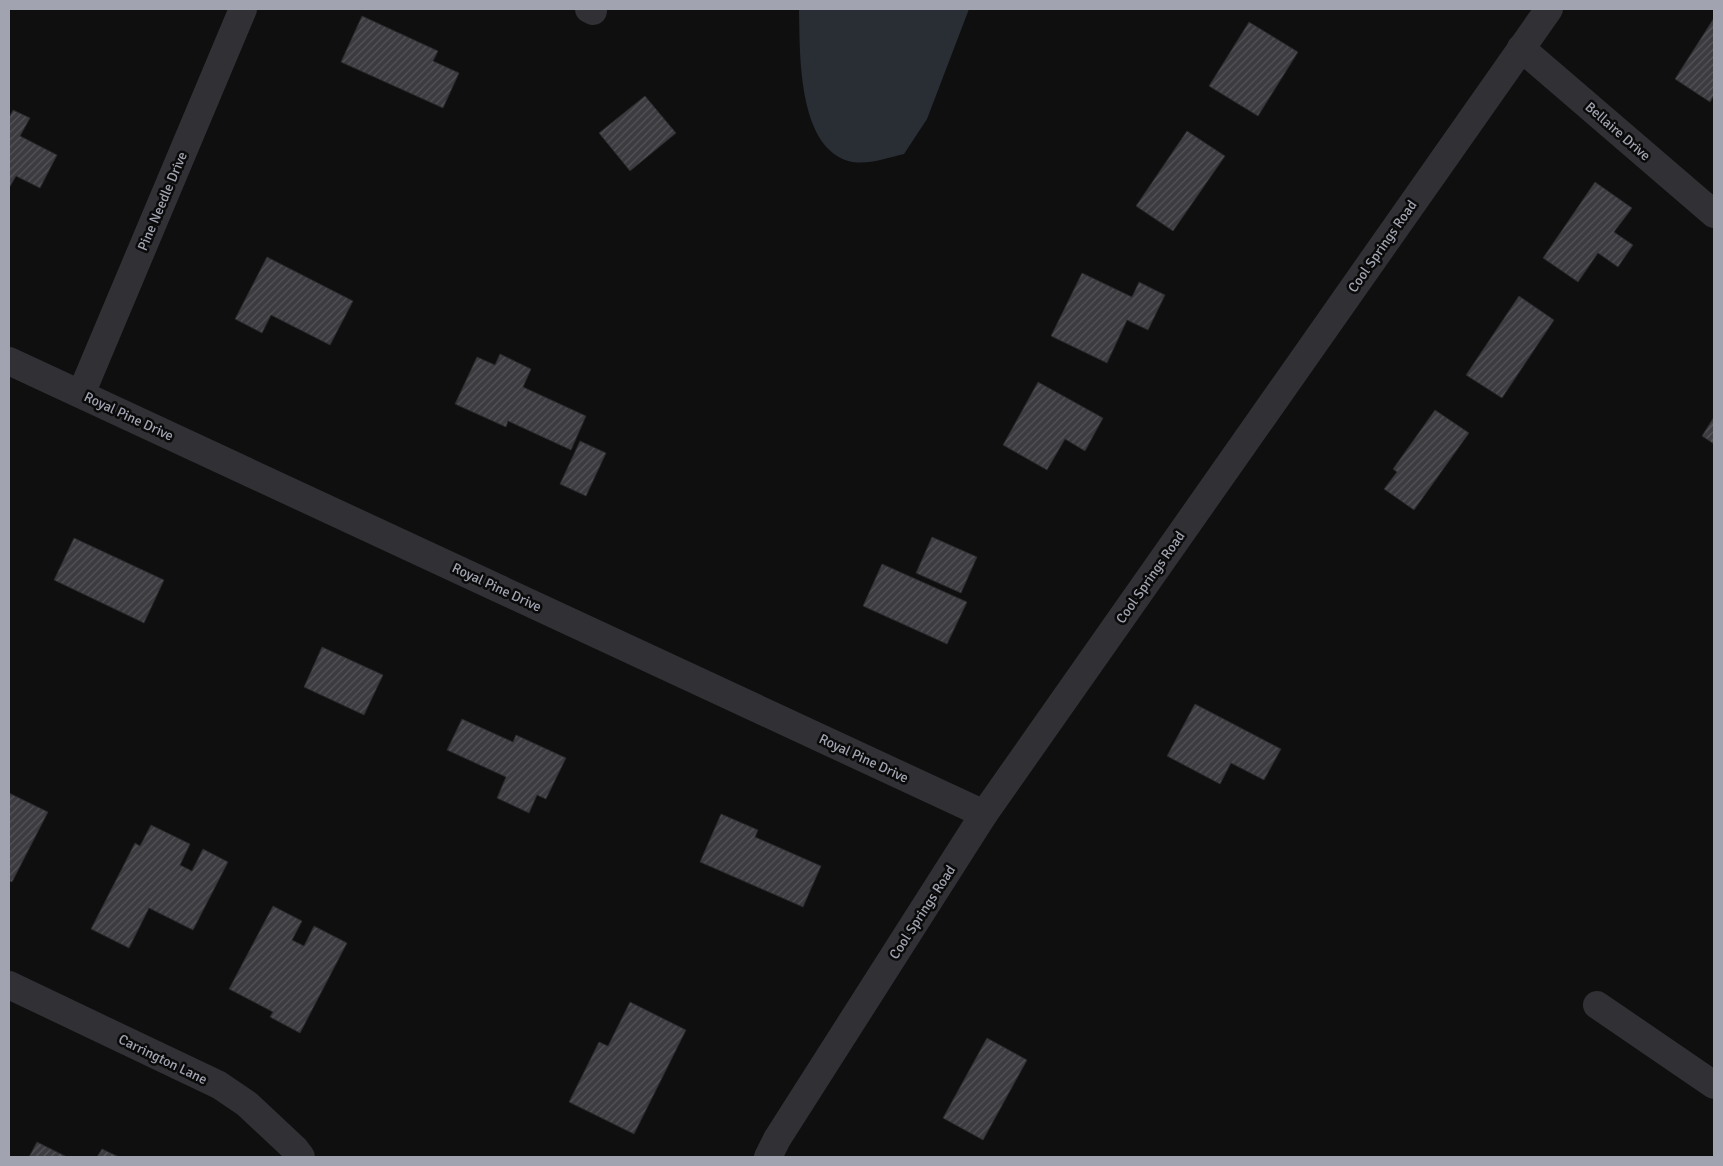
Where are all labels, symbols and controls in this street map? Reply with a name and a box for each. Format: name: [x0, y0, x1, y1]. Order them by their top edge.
street label: Bellaire Drive: [1582, 98, 1654, 164]
street label: Pine Needle Drive: [134, 149, 191, 253]
street label: Cool Springs Road: [1344, 197, 1421, 296]
street label: Royal Pine Drive: [81, 388, 176, 445]
street label: Cool Springs Road: [1112, 528, 1189, 627]
street label: Royal Pine Drive: [449, 559, 544, 616]
street label: Royal Pine Drive: [816, 730, 911, 787]
street label: Cool Springs Road: [886, 862, 959, 962]
street label: Carrington Lane: [116, 1031, 210, 1088]

